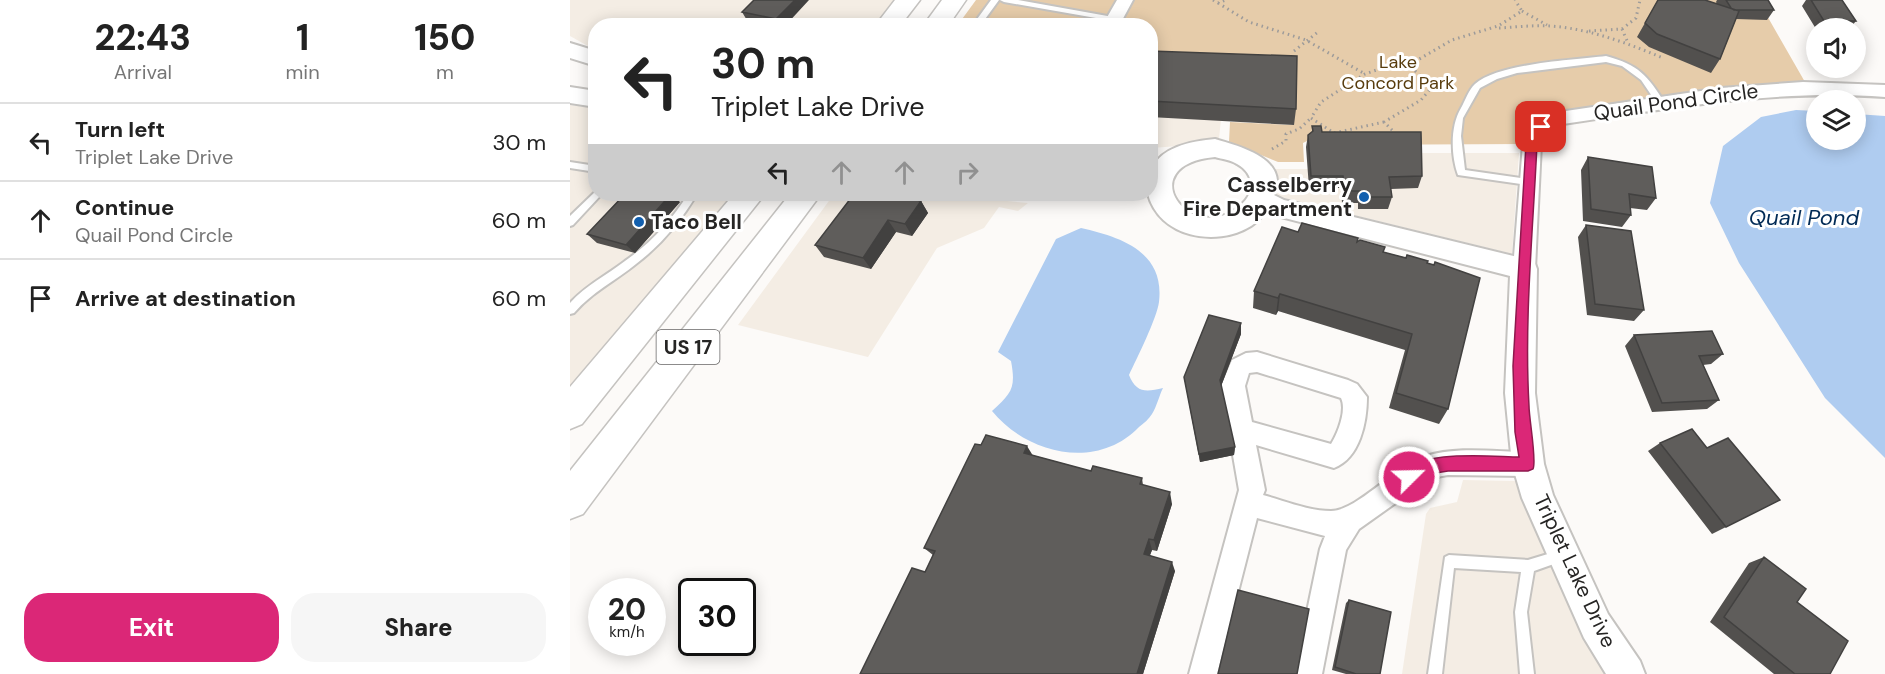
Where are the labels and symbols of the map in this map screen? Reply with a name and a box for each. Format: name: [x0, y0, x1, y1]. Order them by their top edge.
park label: Lake Concord Park: [1342, 50, 1454, 95]
street label: Quail Pond Circle: [1592, 77, 1760, 127]
pin: [1515, 101, 1566, 152]
place label: Casselberry Fire Department: [1183, 171, 1352, 223]
marker: Casselberry Fire Department: [1357, 190, 1371, 204]
water label: Quail Pond: [1749, 203, 1859, 232]
place label: Taco Bell: [651, 208, 742, 236]
marker: Taco Bell: [632, 215, 646, 229]
road number: US 17: [656, 330, 720, 364]
position arrow: [1377, 445, 1441, 509]
street label: Triplet Lake Drive: [1527, 490, 1623, 652]
speed limit sign: 30: [678, 578, 756, 656]

